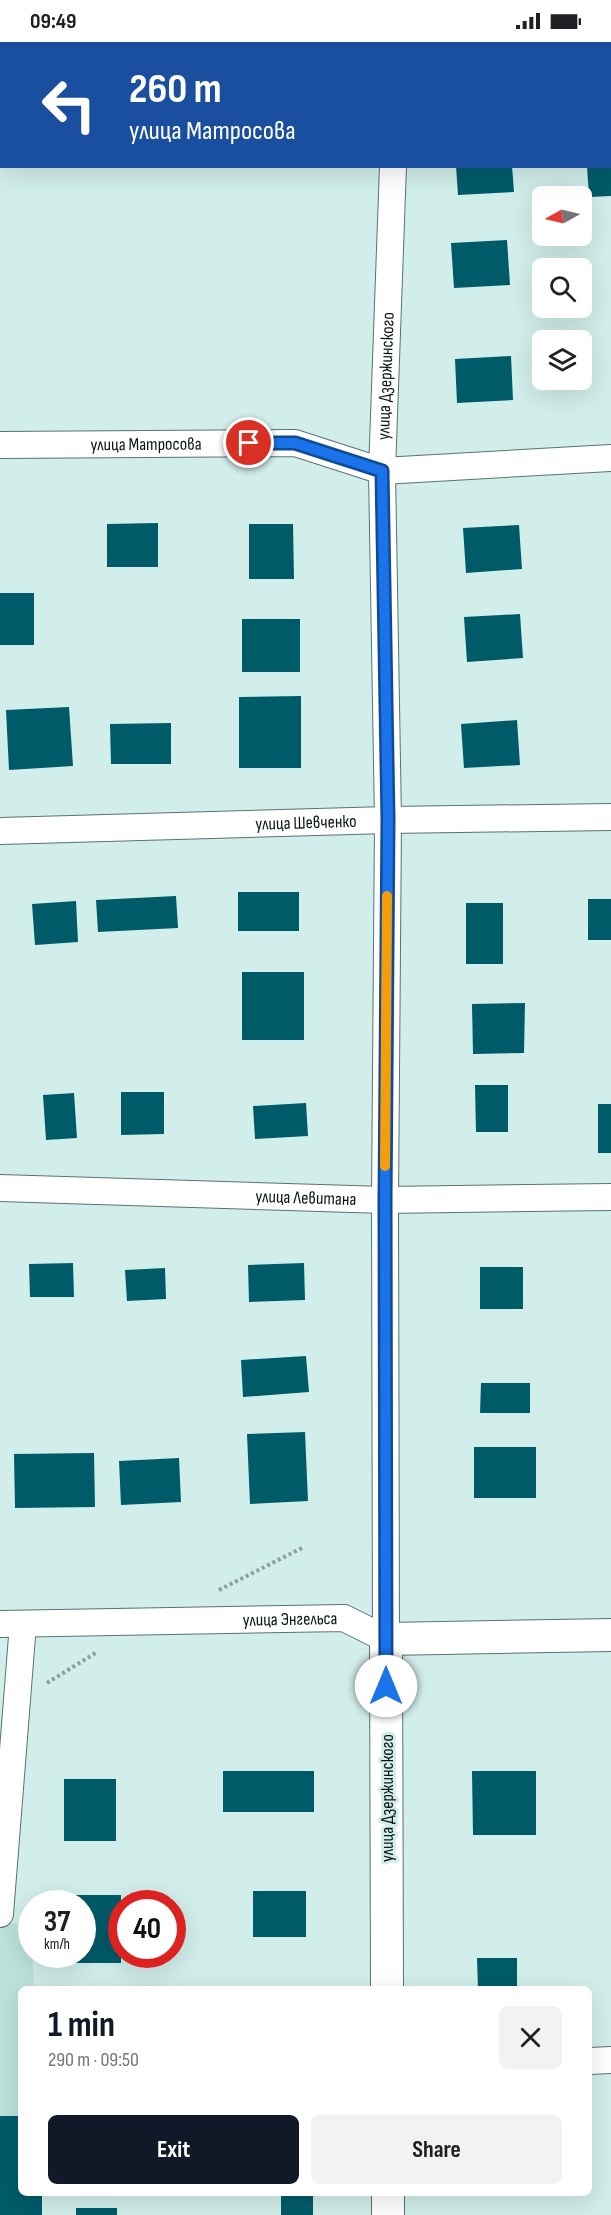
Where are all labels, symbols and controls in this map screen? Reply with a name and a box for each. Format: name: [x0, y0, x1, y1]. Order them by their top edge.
text: 09:49: [30, 8, 77, 35]
text: 260 m: [129, 64, 222, 115]
icon: left: [30, 66, 108, 144]
text: улица Матросова: [129, 115, 296, 147]
north arrow: [532, 186, 592, 246]
map controls: [532, 186, 592, 390]
button: search: [532, 258, 592, 318]
street label: улица Дзержинского: [373, 312, 399, 441]
button: layers: [532, 330, 592, 390]
pin: [223, 417, 274, 468]
icon: arrive: [232, 426, 265, 459]
street label: улица Матросова: [90, 434, 202, 455]
street label: улица Шевченко: [255, 811, 357, 835]
street label: улица Левитана: [255, 1186, 357, 1210]
street label: улица Энгельса: [242, 1608, 338, 1631]
position arrow: [354, 1654, 418, 1718]
street label: улица Дзержинского: [377, 1734, 398, 1862]
speed limit sign: 40: [108, 1890, 186, 1968]
text: 37: [44, 1904, 70, 1940]
text: km/h: [44, 1935, 70, 1954]
text: 1 min: [48, 2004, 115, 2047]
button: close: [499, 2006, 562, 2069]
text: 290 m · 09:50: [48, 2048, 139, 2072]
button: Exit: [48, 2115, 299, 2184]
button: Share: [311, 2115, 562, 2184]

